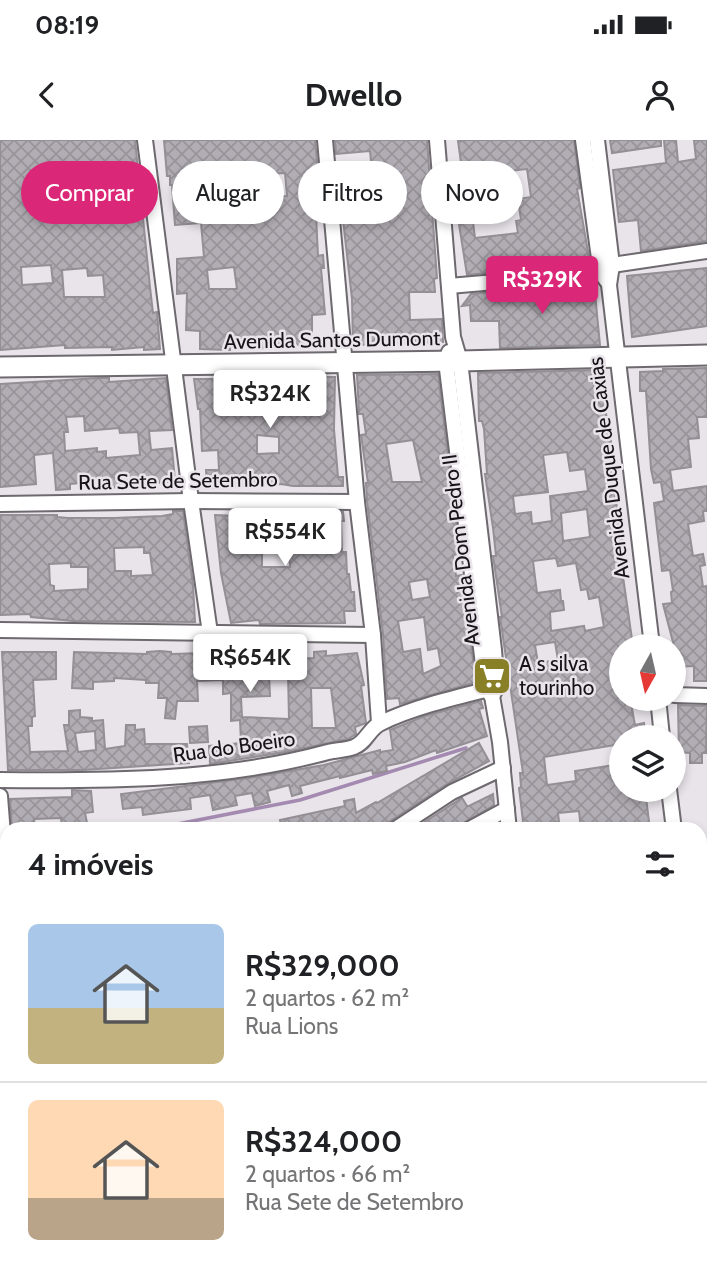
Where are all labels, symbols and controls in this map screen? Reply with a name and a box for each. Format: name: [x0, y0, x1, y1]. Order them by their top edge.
text: 08:19: [35, 9, 99, 41]
text: Dwello: [305, 75, 402, 114]
icon: back: [28, 76, 66, 114]
icon: person: [641, 76, 679, 114]
chip: Comprar: [21, 161, 158, 224]
chip: Alugar: [172, 161, 284, 224]
chip: Filtros: [298, 161, 407, 224]
chip: Novo: [421, 161, 523, 224]
pin: R$329K: [485, 256, 599, 316]
text: R$329K: [502, 265, 582, 293]
street label: Avenida Santos Dumont: [224, 325, 440, 354]
street label: Avenida Duque de Caxias: [582, 355, 635, 580]
pin: R$324K: [213, 370, 327, 430]
text: R$324K: [229, 379, 311, 407]
street label: Avenida Dom Pedro II: [436, 453, 485, 647]
street label: Rua Sete de Setembro: [78, 466, 278, 495]
pin: R$554K: [228, 508, 342, 568]
text: R$554K: [244, 517, 326, 545]
pin: R$654K: [193, 634, 307, 694]
north arrow: [609, 634, 686, 710]
map controls: [609, 634, 686, 802]
text: R$654K: [209, 643, 291, 671]
place label: A s silva tourinho: [519, 651, 594, 700]
supermarket icon: A s silva tourinho: [471, 655, 513, 697]
button: layers: [609, 725, 686, 802]
street label: Rua do Boeiro: [171, 726, 297, 767]
icon: filters: [641, 845, 679, 883]
text: 4 imóveis: [28, 846, 153, 883]
text: R$329,000: [245, 947, 400, 984]
icon: home: [84, 952, 168, 1036]
text: 2 quartos · 62 m²: [245, 984, 409, 1012]
text: Rua Lions: [245, 1012, 338, 1040]
text: R$324,000: [245, 1123, 402, 1160]
icon: home: [84, 1128, 168, 1212]
text: 2 quartos · 66 m²: [245, 1160, 410, 1188]
text: Rua Sete de Setembro: [245, 1188, 464, 1216]

